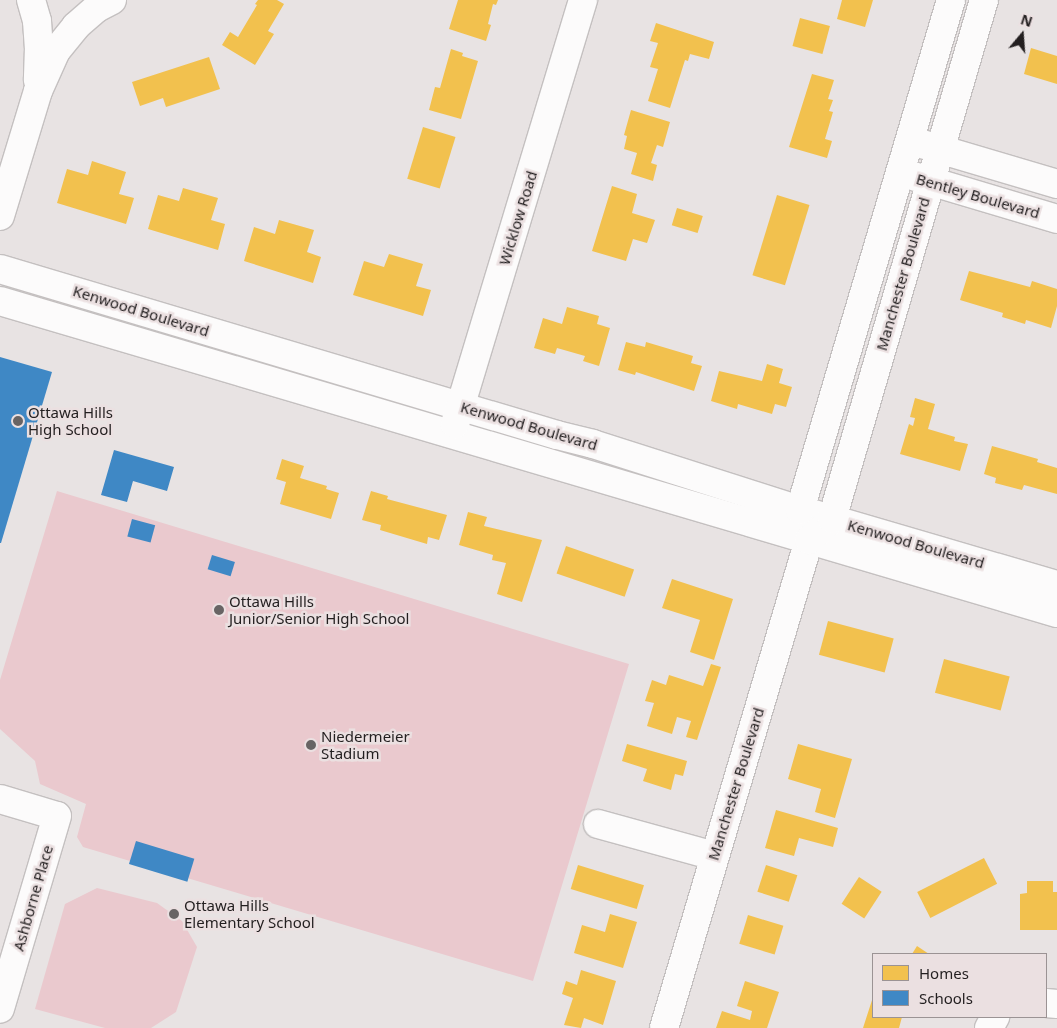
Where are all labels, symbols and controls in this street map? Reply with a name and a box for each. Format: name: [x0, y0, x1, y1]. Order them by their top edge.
text: N: [1018, 9, 1035, 31]
north arrow: [997, 10, 1047, 60]
street label: Wicklow Road: [495, 169, 541, 267]
street label: Bentley Boulevard: [914, 170, 1042, 222]
street label: Manchester Boulevard: [872, 195, 934, 353]
street label: Kenwood Boulevard: [71, 282, 211, 340]
street label: Kenwood Boulevard: [459, 398, 599, 454]
place label: Ottawa Hills High School: [28, 403, 113, 438]
marker: Ottawa Hills High School: [12, 415, 24, 427]
street label: Kenwood Boulevard: [846, 516, 986, 572]
place label: Ottawa Hills Junior/Senior High School: [229, 592, 409, 627]
marker: Ottawa Hills Junior/Senior High School: [213, 604, 225, 616]
street label: Manchester Boulevard: [704, 706, 768, 862]
place label: Niedermeier Stadium: [321, 727, 410, 762]
marker: Niedermeier Stadium: [305, 739, 317, 751]
street label: Ashborne Place: [9, 843, 57, 953]
place label: Ottawa Hills Elementary School: [184, 896, 315, 931]
marker: Ottawa Hills Elementary School: [168, 908, 180, 920]
legend: [872, 953, 1047, 1018]
text: Homes: [919, 963, 969, 983]
text: Schools: [919, 988, 973, 1008]

